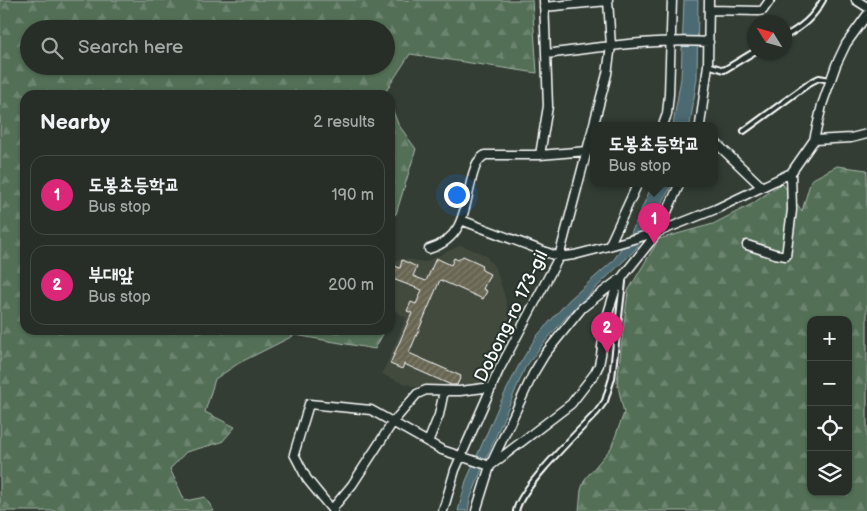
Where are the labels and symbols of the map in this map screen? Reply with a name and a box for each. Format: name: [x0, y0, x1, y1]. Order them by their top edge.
north arrow: [747, 15, 792, 60]
your location: [444, 182, 470, 208]
pin: 1: [638, 203, 670, 244]
street label: Dobong-ro 173-gil: [470, 247, 552, 385]
pin: 2: [591, 312, 623, 353]

